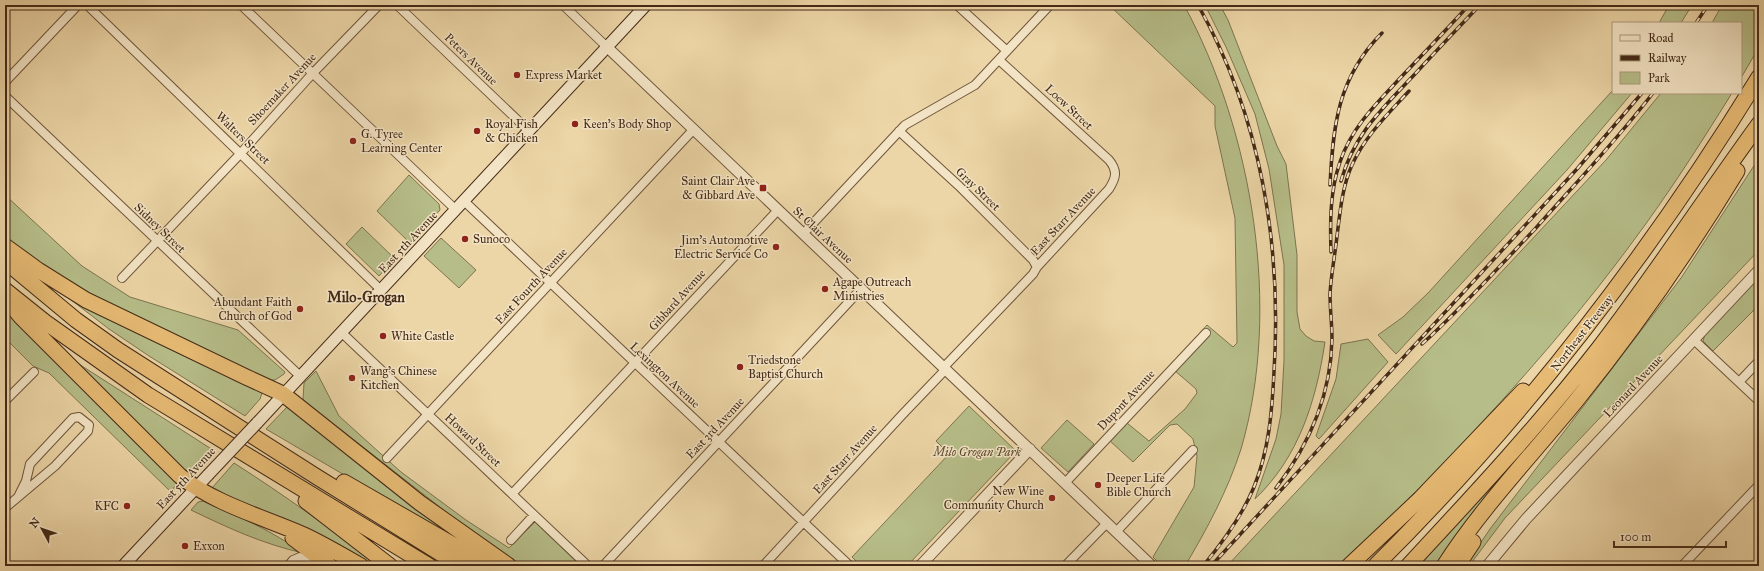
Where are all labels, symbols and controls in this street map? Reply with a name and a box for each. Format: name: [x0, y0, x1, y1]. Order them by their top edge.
legend: [1612, 22, 1742, 94]
street label: Peters Avenue: [442, 30, 500, 88]
text: Road: [1648, 31, 1674, 45]
street label: Shoemaker Avenue: [245, 50, 319, 128]
text: Railway: [1648, 51, 1687, 65]
place label: Express Market: [525, 68, 603, 82]
marker: Express Market: [512, 70, 522, 80]
text: Park: [1648, 71, 1670, 85]
street label: Loew Street: [1042, 81, 1096, 133]
street label: Walters Street: [213, 109, 273, 168]
place label: Royal Fish & Chicken: [485, 117, 538, 145]
place label: Keen's Body Shop: [583, 117, 672, 131]
marker: Keen's Body Shop: [570, 119, 580, 129]
marker: Royal Fish & Chicken: [472, 126, 482, 136]
place label: G. Tyree Learning Center: [361, 127, 443, 156]
marker: G. Tyree Learning Center: [348, 136, 358, 146]
street label: Gray Street: [953, 164, 1004, 214]
place label: Saint Clair Ave & Gibbard Ave: [681, 174, 755, 202]
marker: Saint Clair Ave & Gibbard Ave: [758, 183, 768, 193]
street label: East Starr Avenue: [1028, 184, 1098, 258]
street label: Sidney Street: [132, 200, 189, 256]
street label: St Clair Avenue: [790, 204, 856, 266]
street label: East 5th Avenue: [376, 208, 440, 276]
place label: Sunoco: [473, 232, 510, 246]
place label: Jim's Automotive Electric Service Co: [674, 233, 768, 261]
marker: Sunoco: [460, 234, 470, 244]
marker: Jim's Automotive Electric Service Co: [771, 242, 781, 252]
street label: East Fourth Avenue: [492, 245, 570, 327]
street label: Gibbard Avenue: [646, 266, 708, 334]
place label: Agape Outreach Ministries: [832, 275, 912, 303]
marker: Agape Outreach Ministries: [820, 284, 830, 294]
district label: Milo-Grogan: [327, 289, 405, 307]
street label: Northeast Freeway: [1548, 292, 1616, 374]
place label: Abundant Faith Church of God: [213, 295, 292, 323]
marker: Abundant Faith Church of God: [295, 304, 305, 314]
place label: White Castle: [391, 329, 454, 343]
marker: White Castle: [378, 331, 388, 341]
street label: Lexington Avenue: [627, 339, 703, 412]
street label: Leonard Avenue: [1600, 352, 1666, 420]
place label: Triedstone Baptist Church: [748, 353, 823, 381]
marker: Triedstone Baptist Church: [735, 362, 745, 372]
place label: Wang's Chinese Kitchen: [360, 364, 437, 392]
street label: Dupont Avenue: [1095, 367, 1157, 433]
marker: Wang's Chinese Kitchen: [347, 373, 357, 383]
street label: East 3rd Avenue: [683, 394, 747, 462]
street label: Howard Street: [442, 410, 505, 470]
street label: East Starr Avenue: [810, 421, 880, 497]
street label: East 5th Avenue: [154, 444, 218, 512]
park label: Milo Grogan Park: [932, 445, 1021, 459]
place label: Deeper Life Bible Church: [1106, 471, 1171, 499]
marker: Deeper Life Bible Church: [1093, 480, 1103, 490]
place label: New Wine Community Church: [944, 484, 1044, 512]
marker: New Wine Community Church: [1047, 493, 1057, 503]
place label: KFC: [94, 499, 119, 513]
marker: KFC: [122, 501, 132, 511]
north arrow: [22, 509, 62, 549]
text: N: [27, 515, 43, 531]
scale bar: [1614, 523, 1726, 549]
text: 100 m: [1620, 530, 1651, 544]
place label: Exxon: [193, 539, 225, 553]
marker: Exxon: [180, 541, 190, 551]

